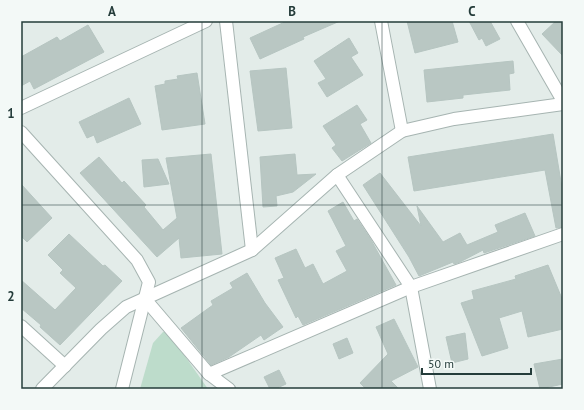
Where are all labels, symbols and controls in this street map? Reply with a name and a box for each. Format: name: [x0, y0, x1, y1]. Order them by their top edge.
text: A: [108, 3, 116, 20]
text: B: [288, 3, 296, 20]
text: C: [468, 3, 476, 20]
text: 1: [7, 105, 15, 122]
text: 2: [7, 288, 15, 305]
scale bar: [422, 350, 531, 376]
text: 50 m: [428, 356, 454, 371]

